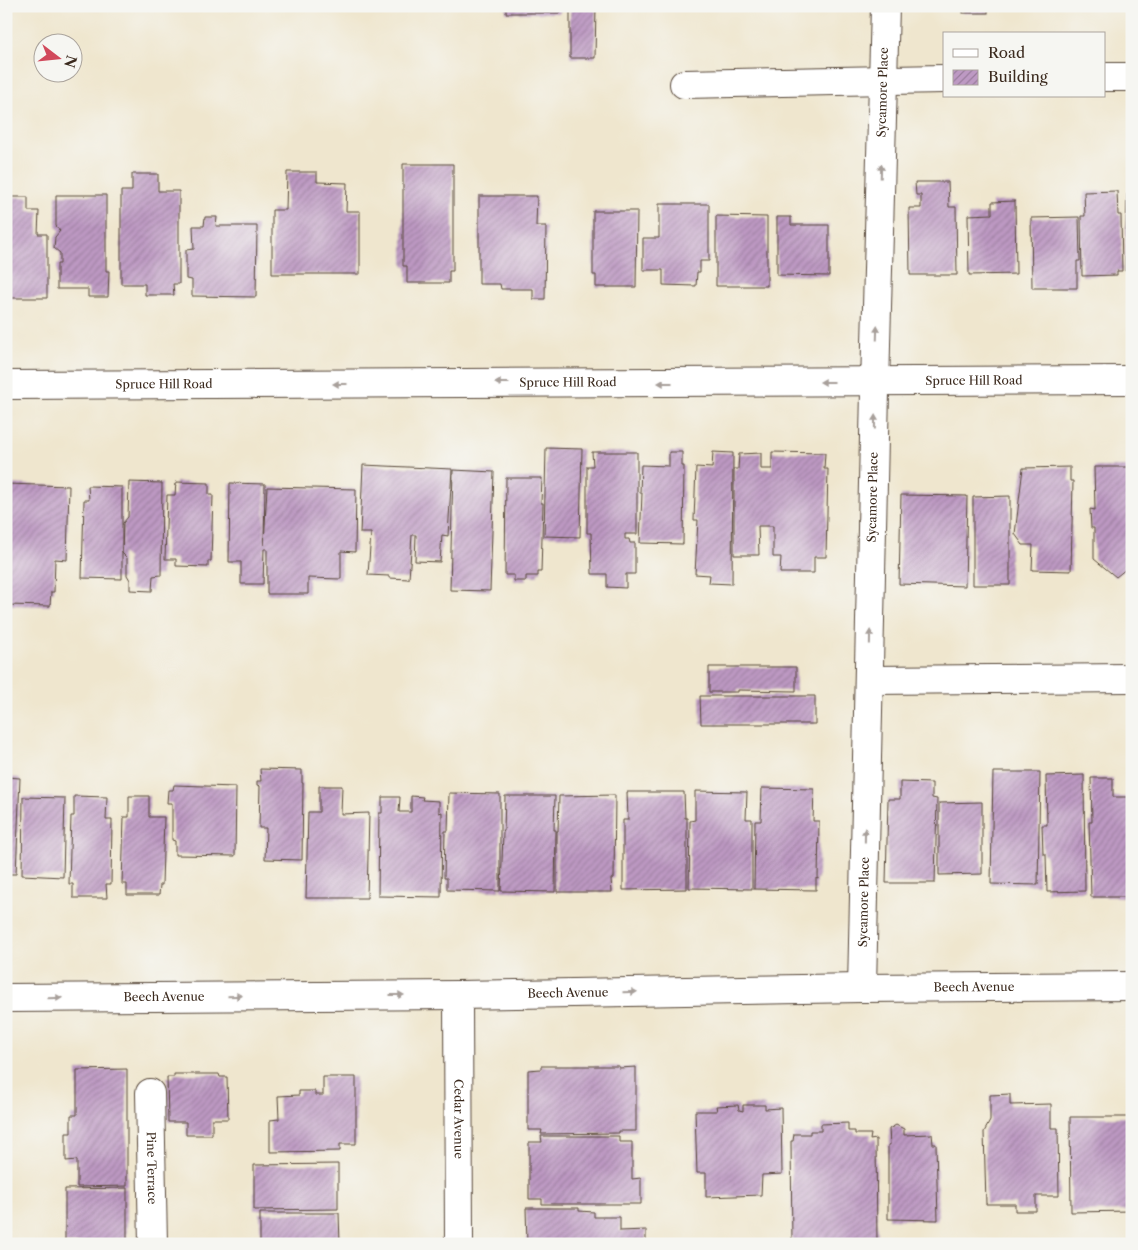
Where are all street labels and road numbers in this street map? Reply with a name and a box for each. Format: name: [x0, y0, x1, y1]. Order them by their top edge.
street label: Sycamore Place: [874, 47, 891, 138]
street label: Spruce Hill Road: [925, 372, 1023, 388]
street label: Spruce Hill Road: [519, 374, 617, 390]
street label: Spruce Hill Road: [115, 376, 213, 392]
street label: Sycamore Place: [864, 451, 881, 542]
street label: Sycamore Place: [855, 856, 872, 947]
street label: Beech Avenue: [933, 979, 1015, 994]
street label: Beech Avenue: [527, 984, 609, 1001]
street label: Beech Avenue: [123, 989, 205, 1004]
street label: Cedar Avenue: [451, 1079, 467, 1159]
street label: Pine Terrace: [144, 1131, 160, 1205]

